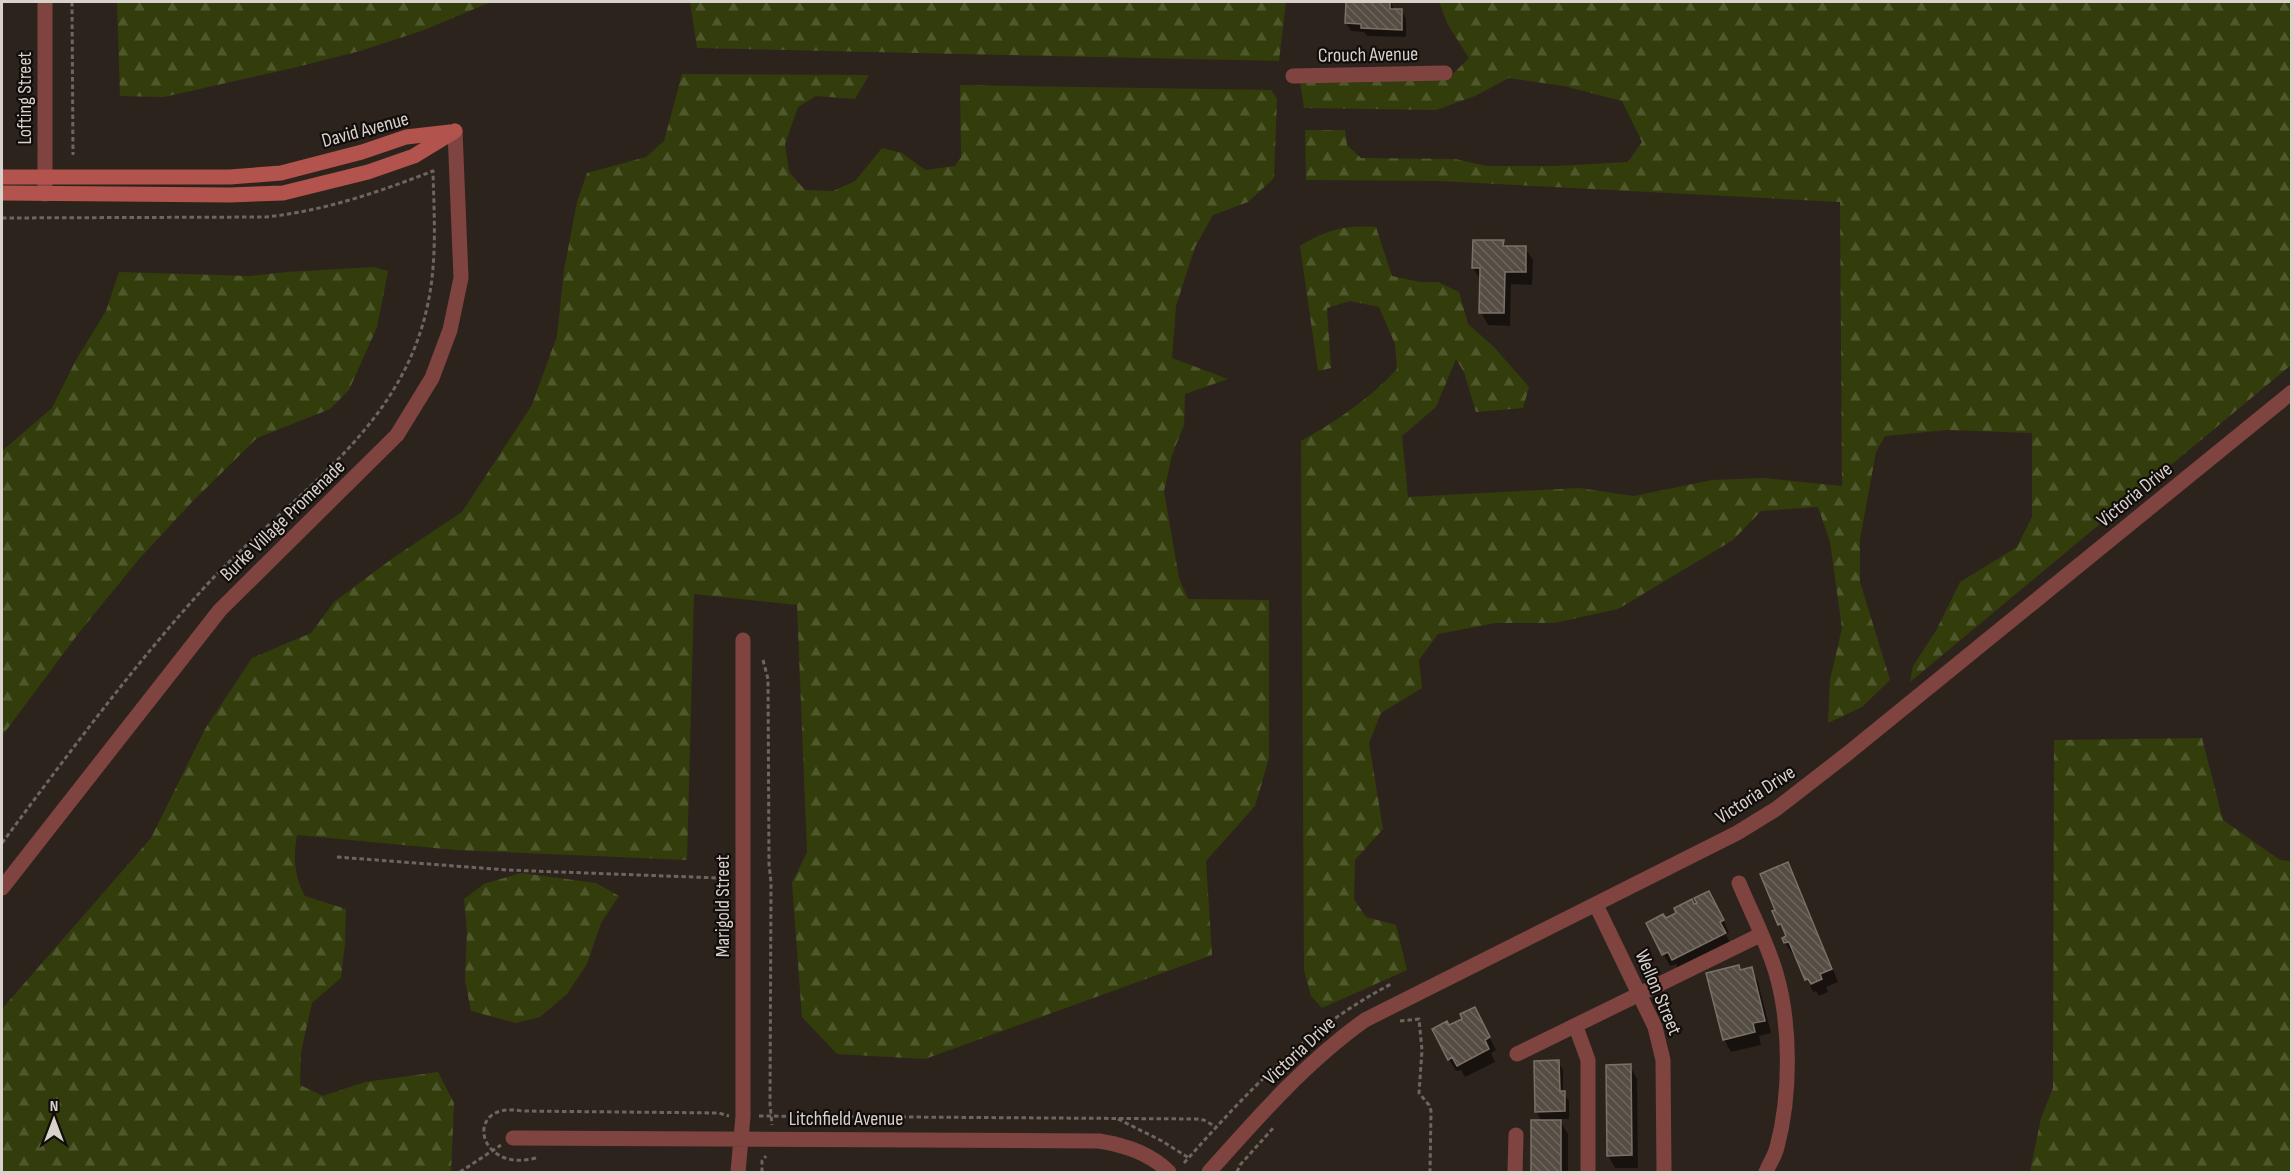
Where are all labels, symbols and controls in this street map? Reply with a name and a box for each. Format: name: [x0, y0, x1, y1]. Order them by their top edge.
street label: Crouch Avenue: [1318, 42, 1418, 68]
street label: Lofting Street: [13, 52, 37, 144]
street label: David Avenue: [319, 107, 411, 153]
street label: Burke Village Promenade: [215, 455, 350, 586]
street label: Victoria Drive: [2092, 457, 2177, 532]
street label: Victoria Drive: [1711, 760, 1800, 829]
street label: Marigold Street: [711, 855, 735, 957]
street label: Wellon Street: [1629, 946, 1687, 1039]
street label: Victoria Drive: [1259, 1011, 1341, 1090]
north arrow: [24, 1090, 84, 1150]
text: N: [50, 1097, 58, 1116]
street label: Litchfield Avenue: [789, 1107, 903, 1131]

